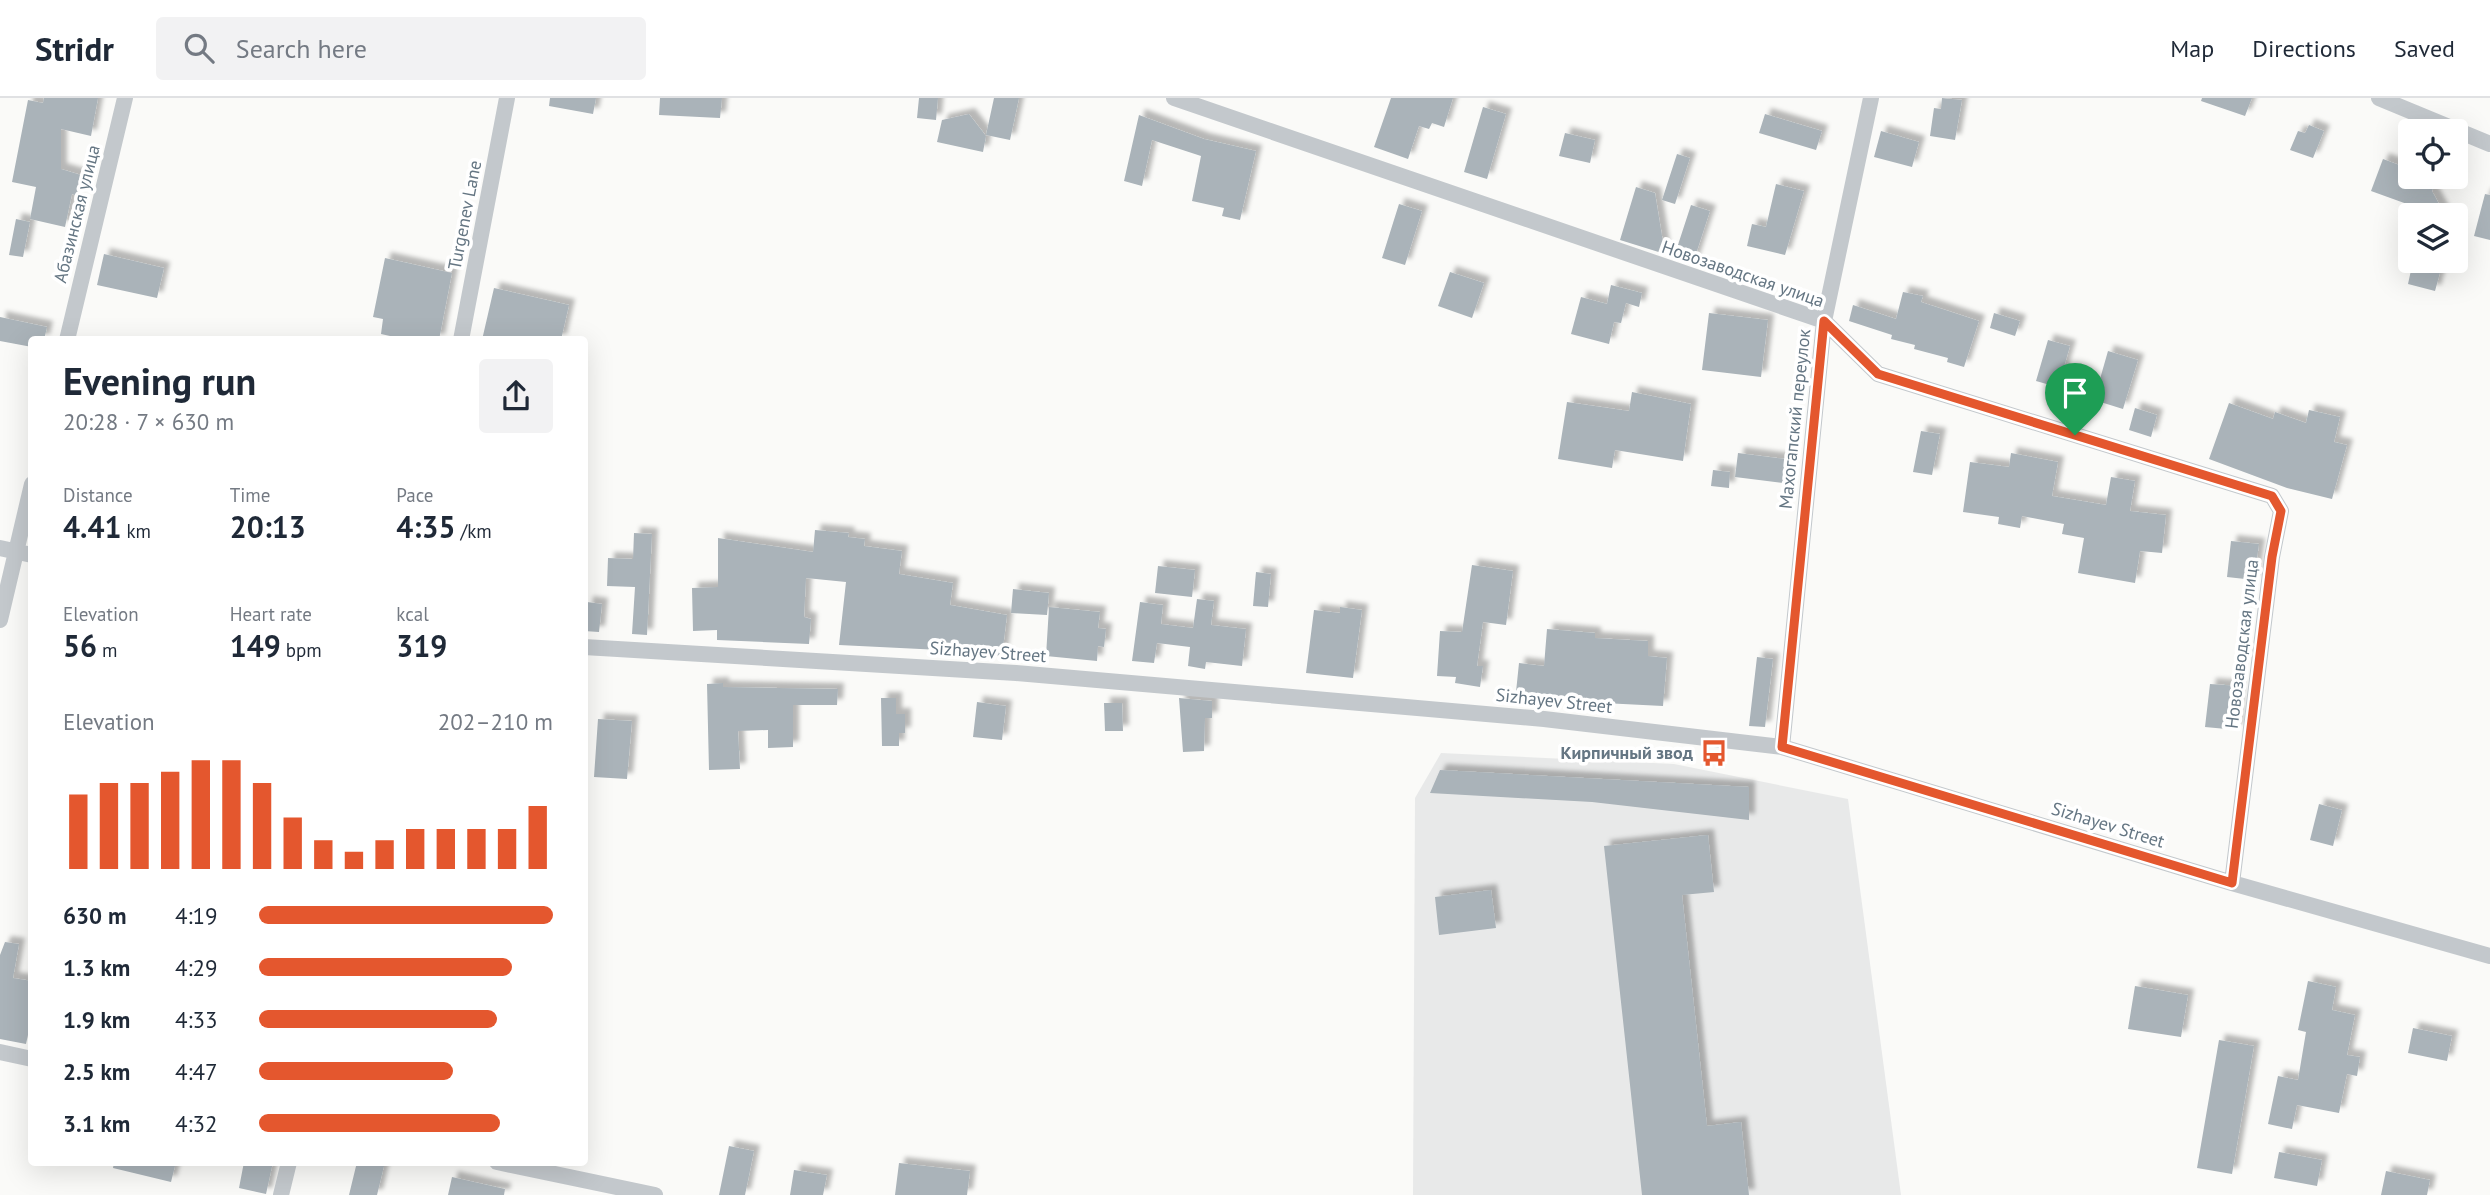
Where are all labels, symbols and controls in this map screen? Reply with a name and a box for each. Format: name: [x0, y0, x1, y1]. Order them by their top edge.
search box: [156, 17, 646, 80]
text: Stridr: [35, 27, 114, 70]
icon: search: [180, 29, 218, 67]
text: Search here: [236, 32, 367, 65]
text: Map: [2170, 33, 2214, 64]
text: Directions: [2252, 33, 2356, 64]
text: Saved: [2394, 33, 2455, 64]
map controls: [2398, 119, 2468, 273]
button: locate: [2398, 119, 2468, 189]
street label: Абазинская улица: [48, 142, 105, 285]
street label: Turgenev Lane: [443, 158, 486, 272]
button: layers: [2398, 203, 2468, 273]
street label: Новозаводская улица: [1659, 235, 1827, 312]
street label: Махогапский переулок: [1774, 327, 1815, 510]
text: Evening run: [63, 356, 256, 405]
button: share: [479, 359, 553, 433]
pin: [2045, 363, 2105, 435]
icon: arrive: [2056, 374, 2094, 412]
text: 20:28 · 7 × 630 m: [63, 407, 234, 436]
text: Distance: [63, 483, 133, 507]
text: Time: [230, 483, 270, 507]
text: Pace: [396, 483, 434, 507]
text: 4.41: [63, 507, 121, 546]
text: 20:13: [230, 507, 306, 546]
text: 4:35: [396, 507, 455, 546]
text: km: [121, 519, 151, 543]
text: /km: [455, 519, 492, 543]
street label: Новозаводская улица: [2220, 558, 2263, 730]
text: Elevation: [63, 602, 139, 626]
text: Heart rate: [230, 602, 312, 626]
text: kcal: [396, 602, 429, 626]
text: 56: [63, 626, 97, 665]
text: 149: [230, 626, 281, 665]
text: 319: [396, 626, 447, 665]
street label: Sizhayev Street: [929, 636, 1047, 667]
text: m: [97, 638, 118, 662]
text: bpm: [281, 638, 322, 662]
street label: Sizhayev Street: [1495, 683, 1613, 718]
text: Elevation: [63, 707, 155, 736]
text: 202–210 m: [438, 707, 553, 736]
bus stop icon: Кирпичный звод: [1699, 738, 1729, 768]
place label: Кирпичный звод: [1560, 741, 1693, 764]
street label: Sizhayev Street: [2049, 796, 2167, 853]
text: 630 m: [63, 901, 126, 930]
text: 4:19: [175, 901, 218, 930]
text: 1.3 km: [63, 953, 130, 982]
text: 4:29: [175, 953, 218, 982]
text: 1.9 km: [63, 1005, 130, 1034]
text: 4:33: [175, 1005, 218, 1034]
text: 2.5 km: [63, 1057, 130, 1086]
text: 4:47: [175, 1057, 218, 1086]
text: 3.1 km: [63, 1109, 130, 1138]
text: 4:32: [175, 1109, 218, 1138]

